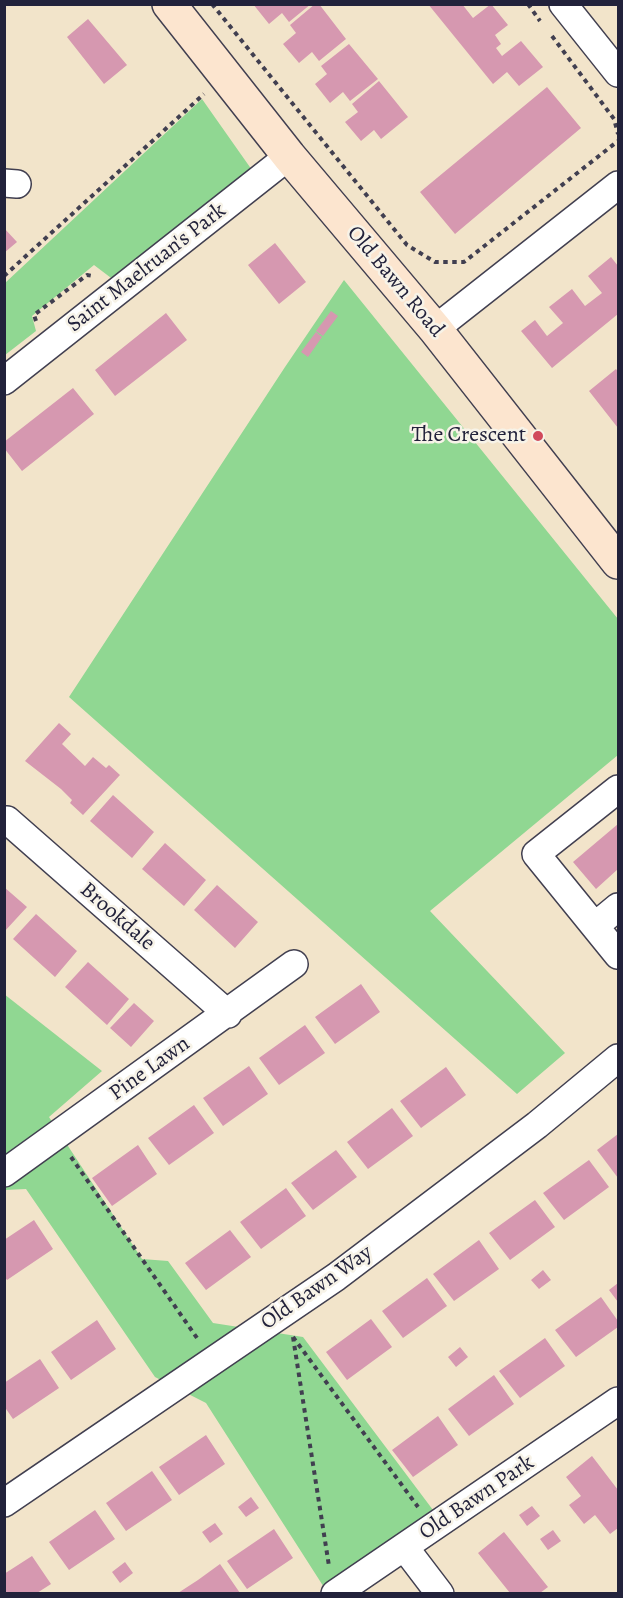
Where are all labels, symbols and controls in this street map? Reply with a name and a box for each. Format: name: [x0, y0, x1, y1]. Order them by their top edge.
street label: Saint Maelruan's Park: [62, 198, 232, 338]
street label: Old Bawn Road: [341, 221, 449, 343]
place label: The Crescent: [412, 423, 526, 449]
marker: The Crescent: [531, 429, 545, 443]
street label: Brookdale: [74, 877, 160, 957]
street label: Pine Lawn: [105, 1031, 195, 1107]
street label: Old Bawn Way: [256, 1240, 378, 1336]
street label: Old Bawn Park: [415, 1450, 539, 1546]

